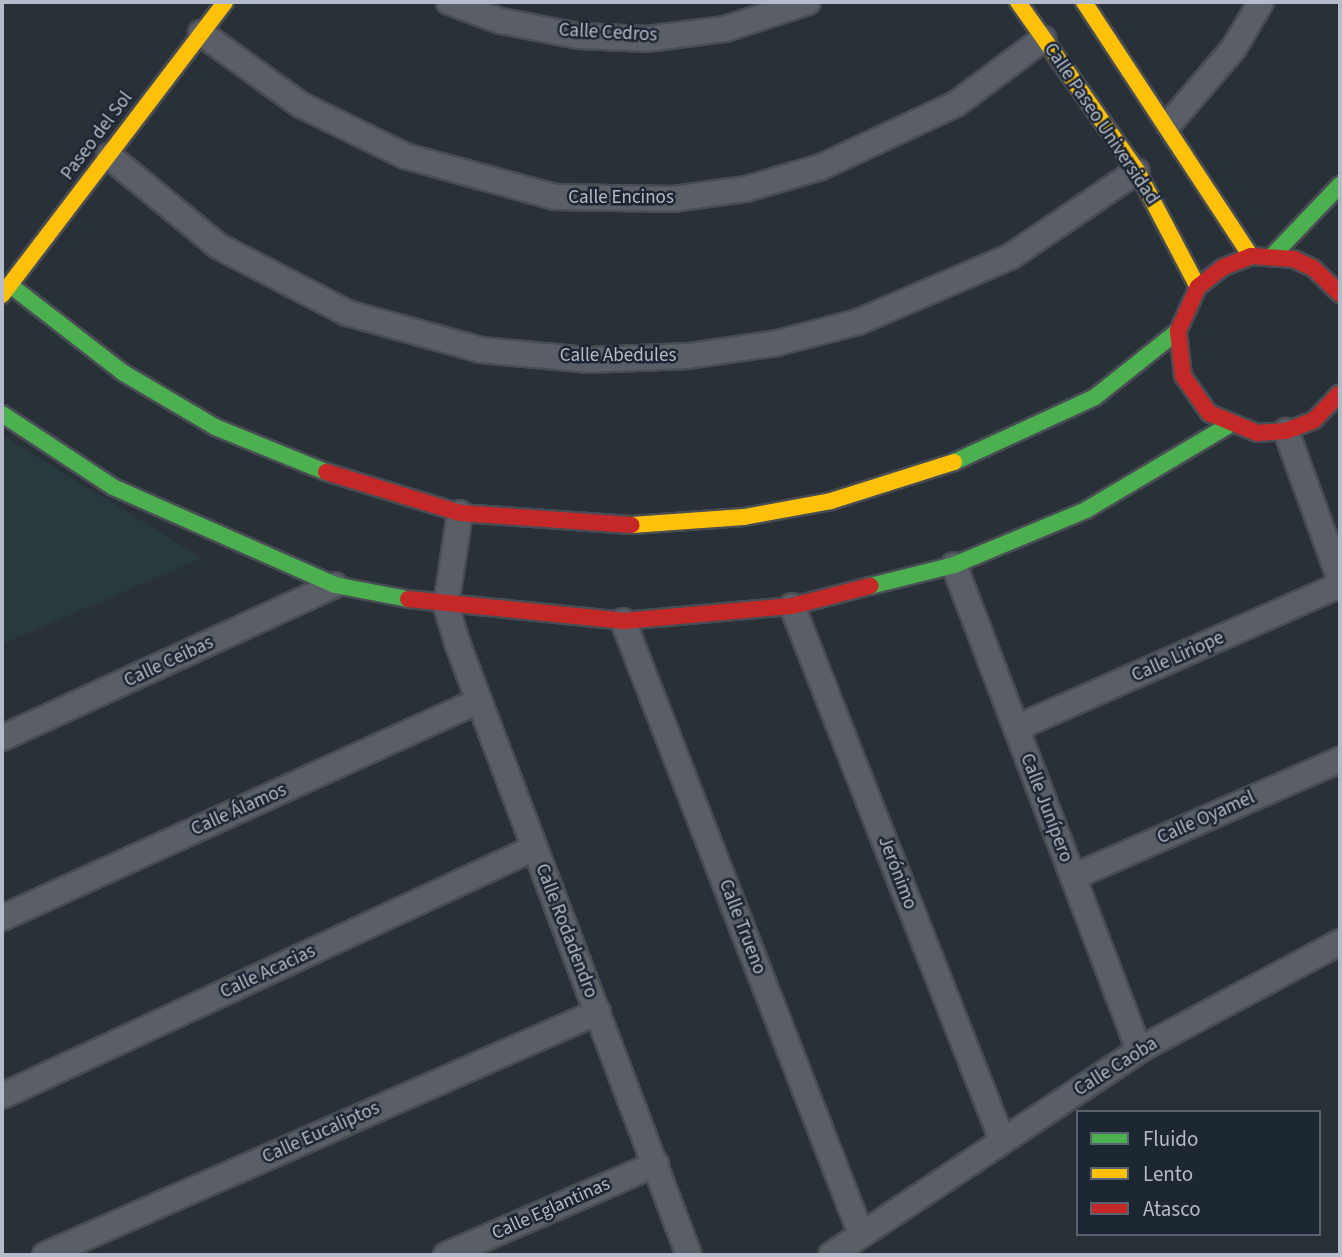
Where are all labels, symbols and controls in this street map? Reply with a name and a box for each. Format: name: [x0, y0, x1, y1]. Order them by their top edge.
street label: Calle Cedros: [558, 19, 658, 47]
street label: Calle Paseo Universidad: [1039, 39, 1163, 209]
street label: Paseo del Sol: [56, 87, 138, 185]
street label: Calle Encinos: [568, 187, 674, 209]
street label: Calle Abedules: [560, 345, 676, 367]
street label: Calle Liriope: [1128, 626, 1228, 688]
street label: Calle Ceibas: [121, 631, 217, 693]
street label: Calle Junípero: [1015, 750, 1077, 866]
street label: Calle Álamos: [188, 779, 290, 841]
street label: Calle Oyamel: [1154, 786, 1258, 850]
street label: Jerónimo: [873, 833, 921, 913]
street label: Calle Rodadendro: [530, 861, 602, 1001]
street label: Calle Trueno: [713, 876, 771, 978]
street label: Calle Acacias: [217, 940, 319, 1004]
street label: Calle Caoba: [1070, 1032, 1162, 1102]
street label: Calle Eucaliptos: [259, 1097, 383, 1169]
legend: [1076, 1110, 1321, 1236]
text: Fluido: [1143, 1124, 1198, 1154]
text: Lento: [1143, 1159, 1193, 1189]
street label: Calle Eglantinas: [488, 1173, 614, 1245]
text: Atasco: [1143, 1194, 1201, 1224]

